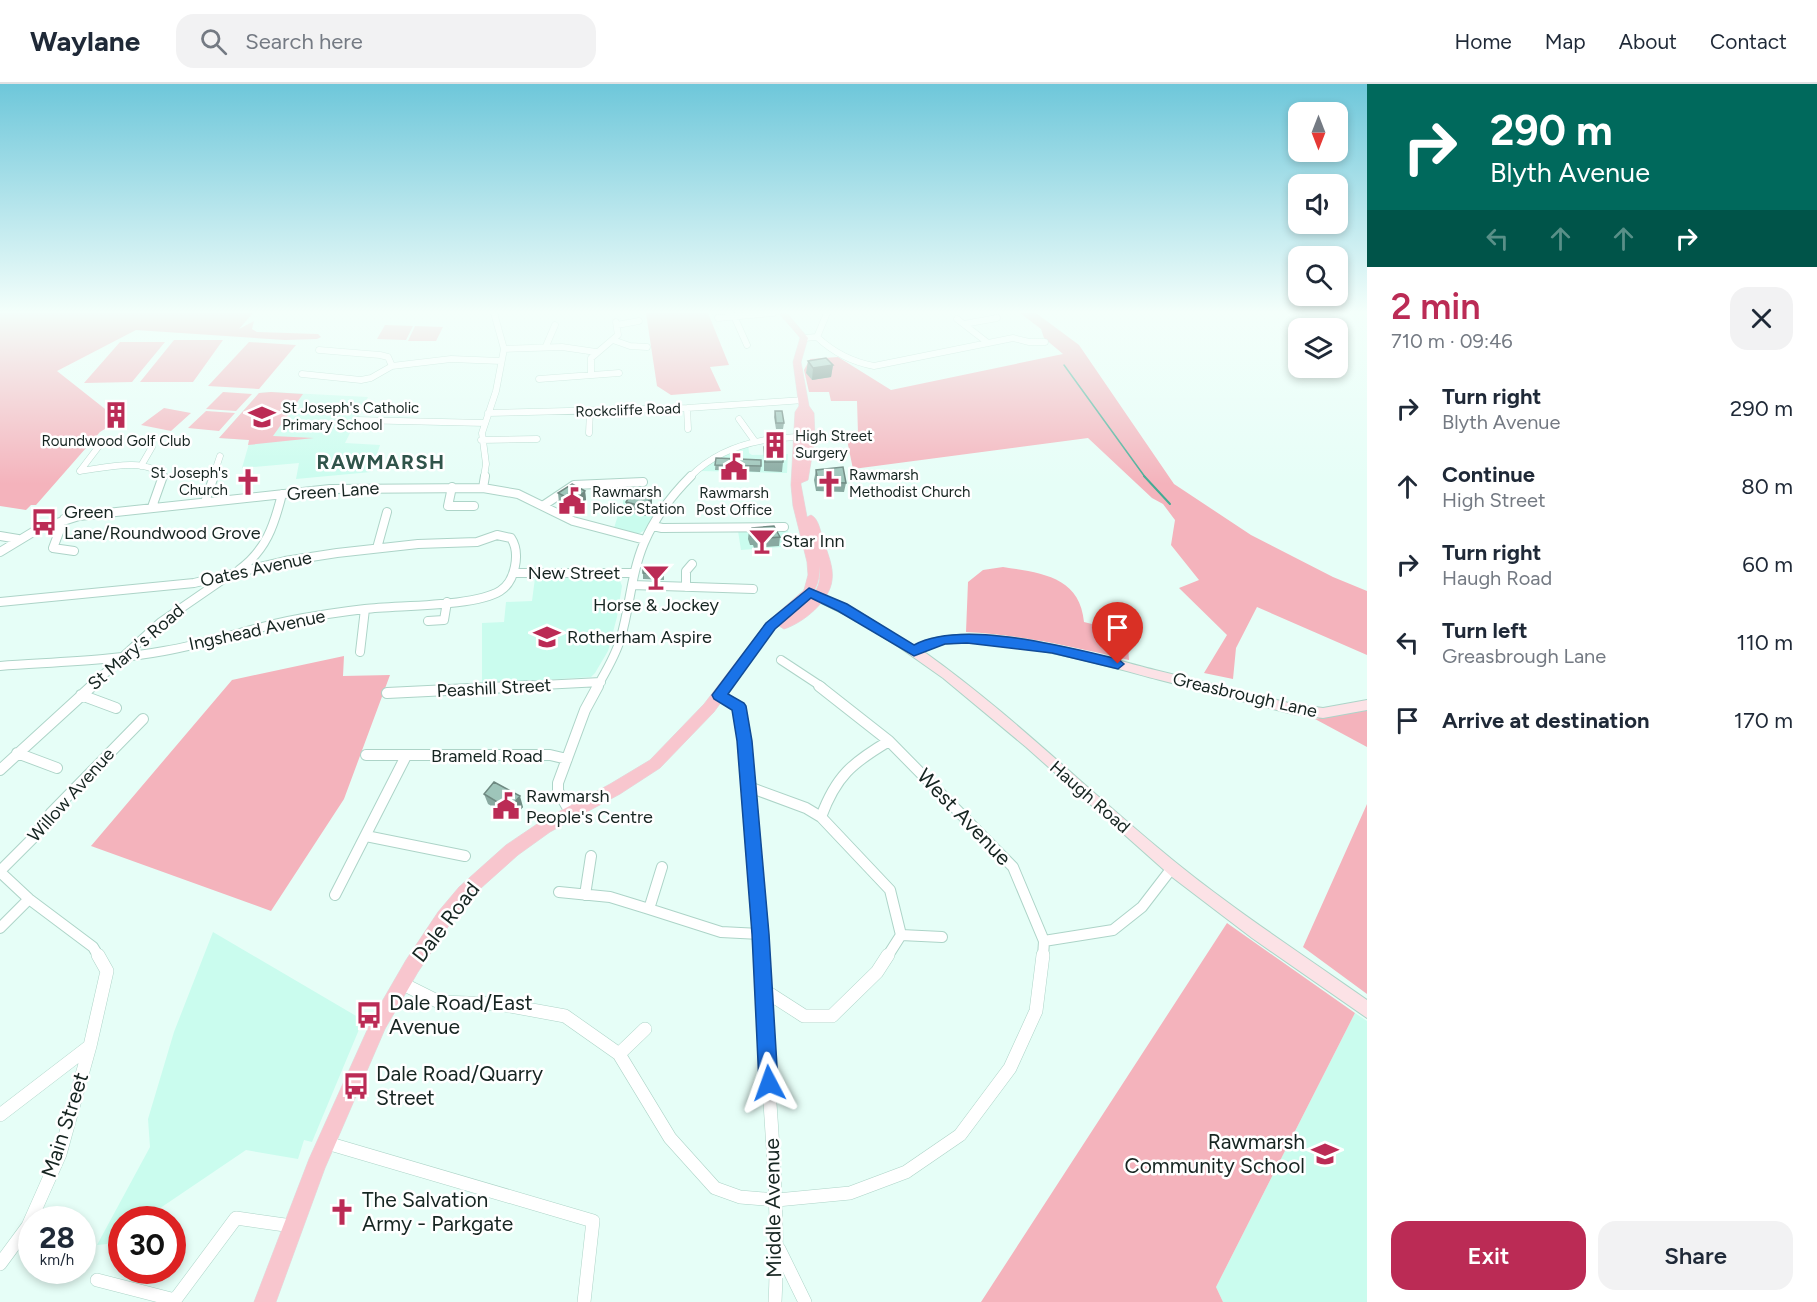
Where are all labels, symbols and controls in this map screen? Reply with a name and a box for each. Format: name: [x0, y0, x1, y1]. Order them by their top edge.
search box: [176, 14, 596, 68]
text: Waylane: [30, 24, 140, 58]
icon: search: [197, 25, 230, 58]
text: Search here: [245, 28, 363, 55]
text: Home: [1455, 29, 1512, 54]
text: Map: [1545, 29, 1586, 54]
text: About: [1619, 29, 1677, 54]
text: Contact: [1710, 29, 1787, 54]
north arrow: [1288, 102, 1348, 162]
map controls: [1288, 102, 1348, 378]
text: 290 m: [1490, 105, 1613, 156]
icon: right: [1391, 108, 1469, 186]
text: Blyth Avenue: [1490, 156, 1650, 189]
button: sound: [1288, 174, 1348, 234]
icon: left: [1481, 222, 1514, 255]
icon: ahead: [1544, 222, 1577, 255]
icon: ahead: [1607, 222, 1640, 255]
icon: right: [1670, 222, 1703, 255]
button: search: [1288, 246, 1348, 306]
text: 2 min: [1391, 285, 1481, 328]
button: close: [1730, 287, 1793, 350]
button: layers: [1288, 318, 1348, 378]
text: 710 m · 09:46: [1391, 329, 1513, 353]
text: Turn right: [1442, 383, 1541, 410]
icon: right: [1391, 392, 1424, 425]
text: 290 m: [1730, 395, 1793, 422]
place label: St Joseph's Catholic Primary School: [282, 399, 419, 434]
street label: Rockcliffe Road: [575, 399, 681, 421]
building icon: Roundwood Golf Club: [101, 400, 131, 430]
school or university icon: St Joseph's Catholic Primary School: [247, 402, 277, 432]
text: Blyth Avenue: [1442, 410, 1560, 434]
place label: High Street Surgery: [795, 427, 873, 462]
building icon: High Street Surgery: [760, 430, 790, 460]
place label: Roundwood Golf Club: [41, 432, 191, 450]
district label: RAWMARSH: [316, 450, 446, 474]
public building icon: Rawmarsh Post Office: [719, 452, 749, 482]
text: Continue: [1442, 461, 1535, 488]
place label: St Joseph's Church: [151, 464, 228, 499]
place label: Rawmarsh Methodist Church: [849, 466, 970, 501]
church icon: St Joseph's Church: [233, 467, 263, 497]
church icon: Rawmarsh Methodist Church: [814, 469, 844, 499]
icon: ahead: [1391, 470, 1424, 503]
text: 80 m: [1741, 473, 1793, 500]
street label: Green Lane: [286, 477, 380, 505]
place label: Rawmarsh Police Station: [592, 483, 685, 518]
place label: Rawmarsh Post Office: [696, 484, 772, 519]
public building icon: Rawmarsh Police Station: [557, 486, 587, 516]
text: High Street: [1442, 488, 1546, 512]
place label: Green Lane/Roundwood Grove: [64, 501, 261, 544]
bus stop icon: Green Lane/Roundwood Grove: [29, 507, 59, 537]
bar icon: Star Inn: [747, 526, 777, 556]
place label: Star Inn: [782, 530, 845, 552]
text: Turn right: [1442, 539, 1541, 566]
street label: Oates Avenue: [198, 546, 314, 592]
icon: right: [1391, 548, 1424, 581]
text: 60 m: [1742, 551, 1793, 578]
street label: New Street: [528, 562, 620, 584]
bar icon: Horse & Jockey: [641, 562, 671, 592]
text: Haugh Road: [1442, 566, 1552, 590]
place label: Horse & Jockey: [593, 594, 719, 616]
street label: St Mary's Road: [83, 599, 189, 695]
pin: [1092, 602, 1143, 664]
street label: Ingshead Avenue: [187, 605, 327, 655]
icon: arrive: [1101, 611, 1134, 644]
text: Turn left: [1442, 617, 1528, 644]
school or university icon: Rotherham Aspire: [532, 622, 562, 652]
place label: Rotherham Aspire: [567, 626, 712, 648]
icon: left: [1391, 626, 1424, 659]
text: 110 m: [1737, 629, 1793, 656]
text: Greasbrough Lane: [1442, 644, 1606, 668]
street label: Greasbrough Lane: [1171, 668, 1320, 722]
street label: Peashill Street: [436, 674, 552, 702]
icon: arrive: [1391, 704, 1424, 737]
text: Arrive at destination: [1442, 707, 1650, 734]
text: 170 m: [1734, 707, 1793, 734]
street label: Willow Avenue: [23, 743, 119, 847]
street label: Brameld Road: [431, 745, 543, 767]
street label: Haugh Road: [1045, 756, 1135, 838]
street label: West Avenue: [912, 763, 1017, 870]
place label: Rawmarsh People's Centre: [526, 785, 653, 828]
public building icon: Rawmarsh People's Centre: [491, 791, 521, 821]
street label: Dale Road: [407, 877, 485, 967]
place label: Dale Road/East Avenue: [389, 990, 533, 1039]
bus stop icon: Dale Road/East Avenue: [354, 1000, 384, 1030]
position arrow: [737, 1051, 801, 1115]
place label: Dale Road/Quarry Street: [376, 1061, 543, 1110]
street label: Main Street: [36, 1069, 93, 1181]
bus stop icon: Dale Road/Quarry Street: [341, 1071, 371, 1101]
place label: Rawmarsh Community School: [1125, 1129, 1305, 1178]
street label: Middle Avenue: [759, 1138, 786, 1278]
school or university icon: Rawmarsh Community School: [1310, 1139, 1340, 1169]
place label: The Salvation Army - Parkgate: [362, 1187, 513, 1236]
church icon: The Salvation Army - Parkgate: [327, 1197, 357, 1227]
speed limit sign: 30: [108, 1206, 186, 1284]
text: 28: [39, 1219, 75, 1256]
button: Exit: [1391, 1221, 1586, 1290]
button: Share: [1598, 1221, 1793, 1290]
text: km/h: [40, 1251, 74, 1269]

